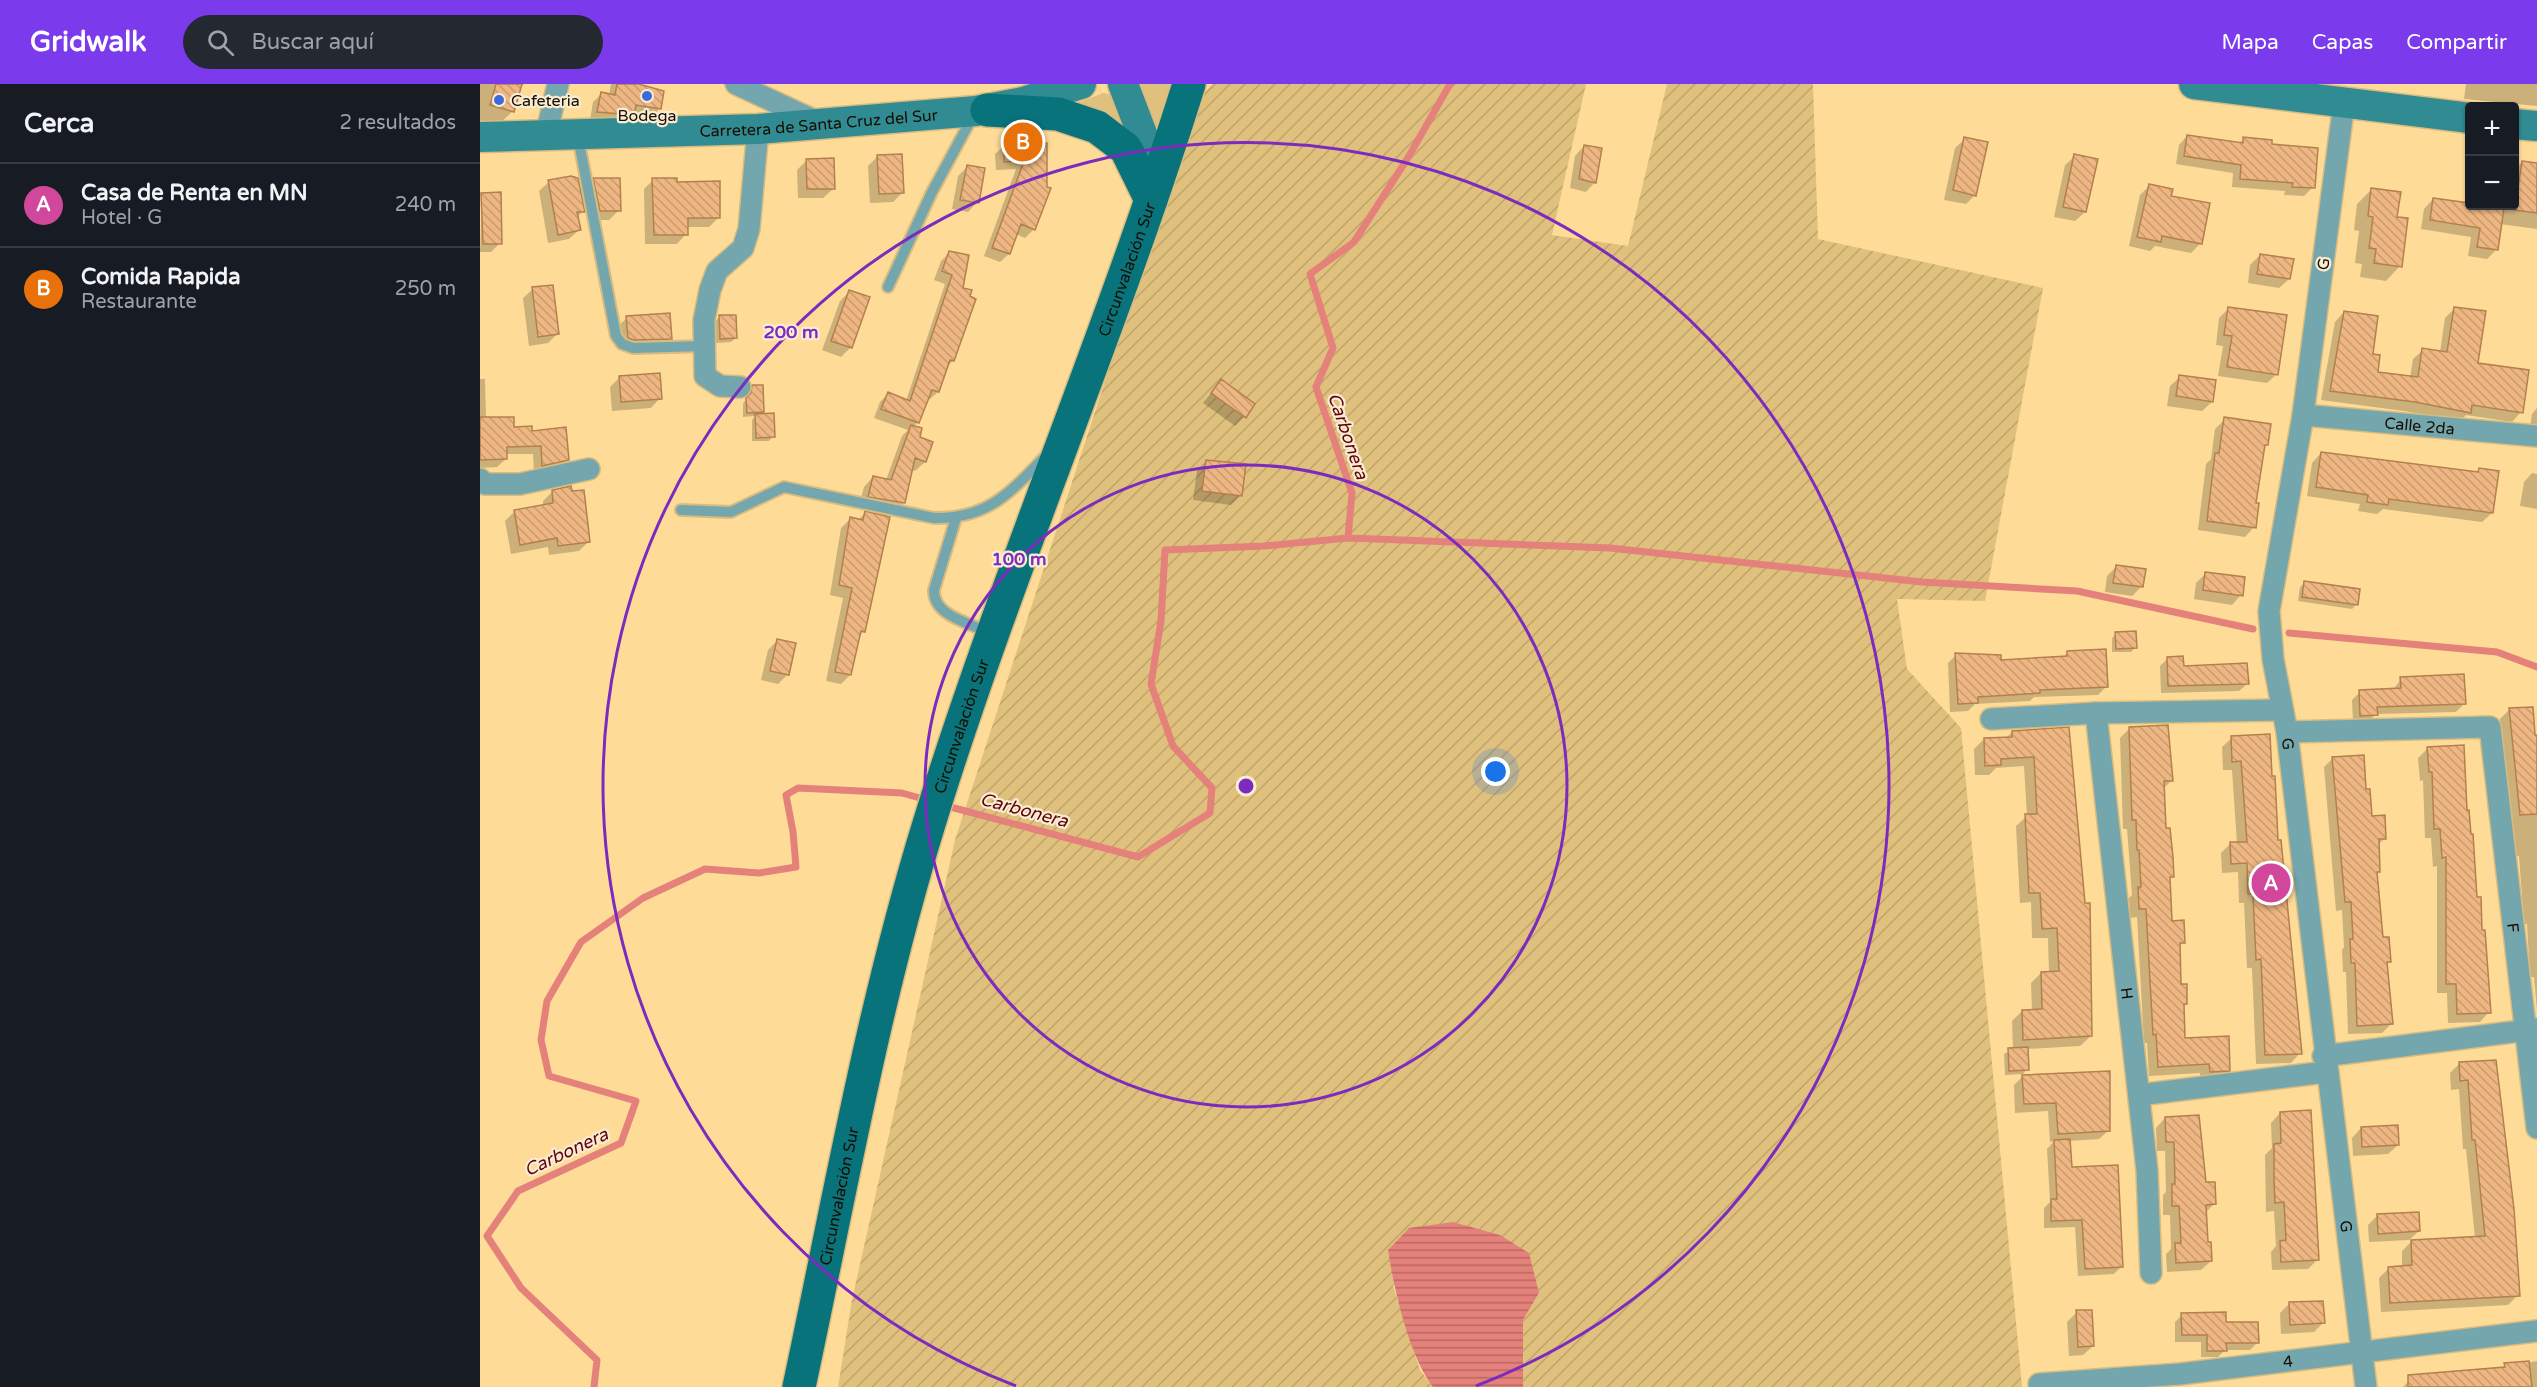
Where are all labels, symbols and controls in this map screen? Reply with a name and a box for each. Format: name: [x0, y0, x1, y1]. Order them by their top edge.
search box: [183, 15, 603, 69]
text: Gridwalk: [30, 25, 147, 59]
icon: search: [204, 26, 237, 59]
text: Buscar aquí: [252, 29, 374, 55]
text: Mapa: [2222, 30, 2279, 55]
text: Capas: [2312, 30, 2373, 55]
text: Compartir: [2406, 30, 2507, 55]
marker: Bodega: [640, 89, 654, 103]
place label: Cafeteria: [511, 91, 580, 111]
marker: Cafeteria: [492, 93, 506, 107]
map controls: [2465, 102, 2519, 210]
button: +: [2465, 102, 2519, 156]
street label: Carretera de Santa Cruz del Sur: [699, 105, 939, 142]
place label: Bodega: [618, 106, 676, 126]
text: Cerca: [24, 108, 94, 139]
text: 2 resultados: [340, 111, 456, 135]
pin: B: [1004, 120, 1042, 164]
button: −: [2465, 156, 2519, 210]
text: Casa de Renta en MN: [81, 180, 308, 206]
text: A: [36, 193, 51, 217]
text: 240 m: [395, 193, 456, 217]
street label: Circunvalación Sur: [1094, 199, 1161, 339]
text: Hotel · G: [81, 206, 162, 230]
street label: G: [2313, 257, 2335, 272]
text: Comida Rapida: [81, 264, 241, 290]
text: B: [37, 277, 50, 301]
text: 250 m: [395, 277, 456, 301]
text: Restaurante: [81, 290, 197, 314]
text: 200 m: [763, 321, 819, 343]
water label: Carbonera: [1323, 390, 1373, 483]
street label: Calle 2da: [2383, 413, 2455, 440]
text: 100 m: [991, 548, 1047, 570]
street label: Circunvalación Sur: [930, 656, 994, 796]
street label: G: [2277, 737, 2298, 751]
your location: [1481, 757, 1510, 786]
centre of rings: [1236, 776, 1256, 796]
water label: Carbonera: [978, 788, 1071, 832]
pin: A: [2252, 860, 2290, 906]
street label: F: [2502, 922, 2523, 934]
street label: H: [2116, 986, 2137, 1000]
water label: Carbonera: [521, 1123, 612, 1181]
street label: Circunvalación Sur: [815, 1124, 864, 1267]
street label: G: [2335, 1219, 2356, 1234]
street label: 4: [2282, 1351, 2294, 1373]

